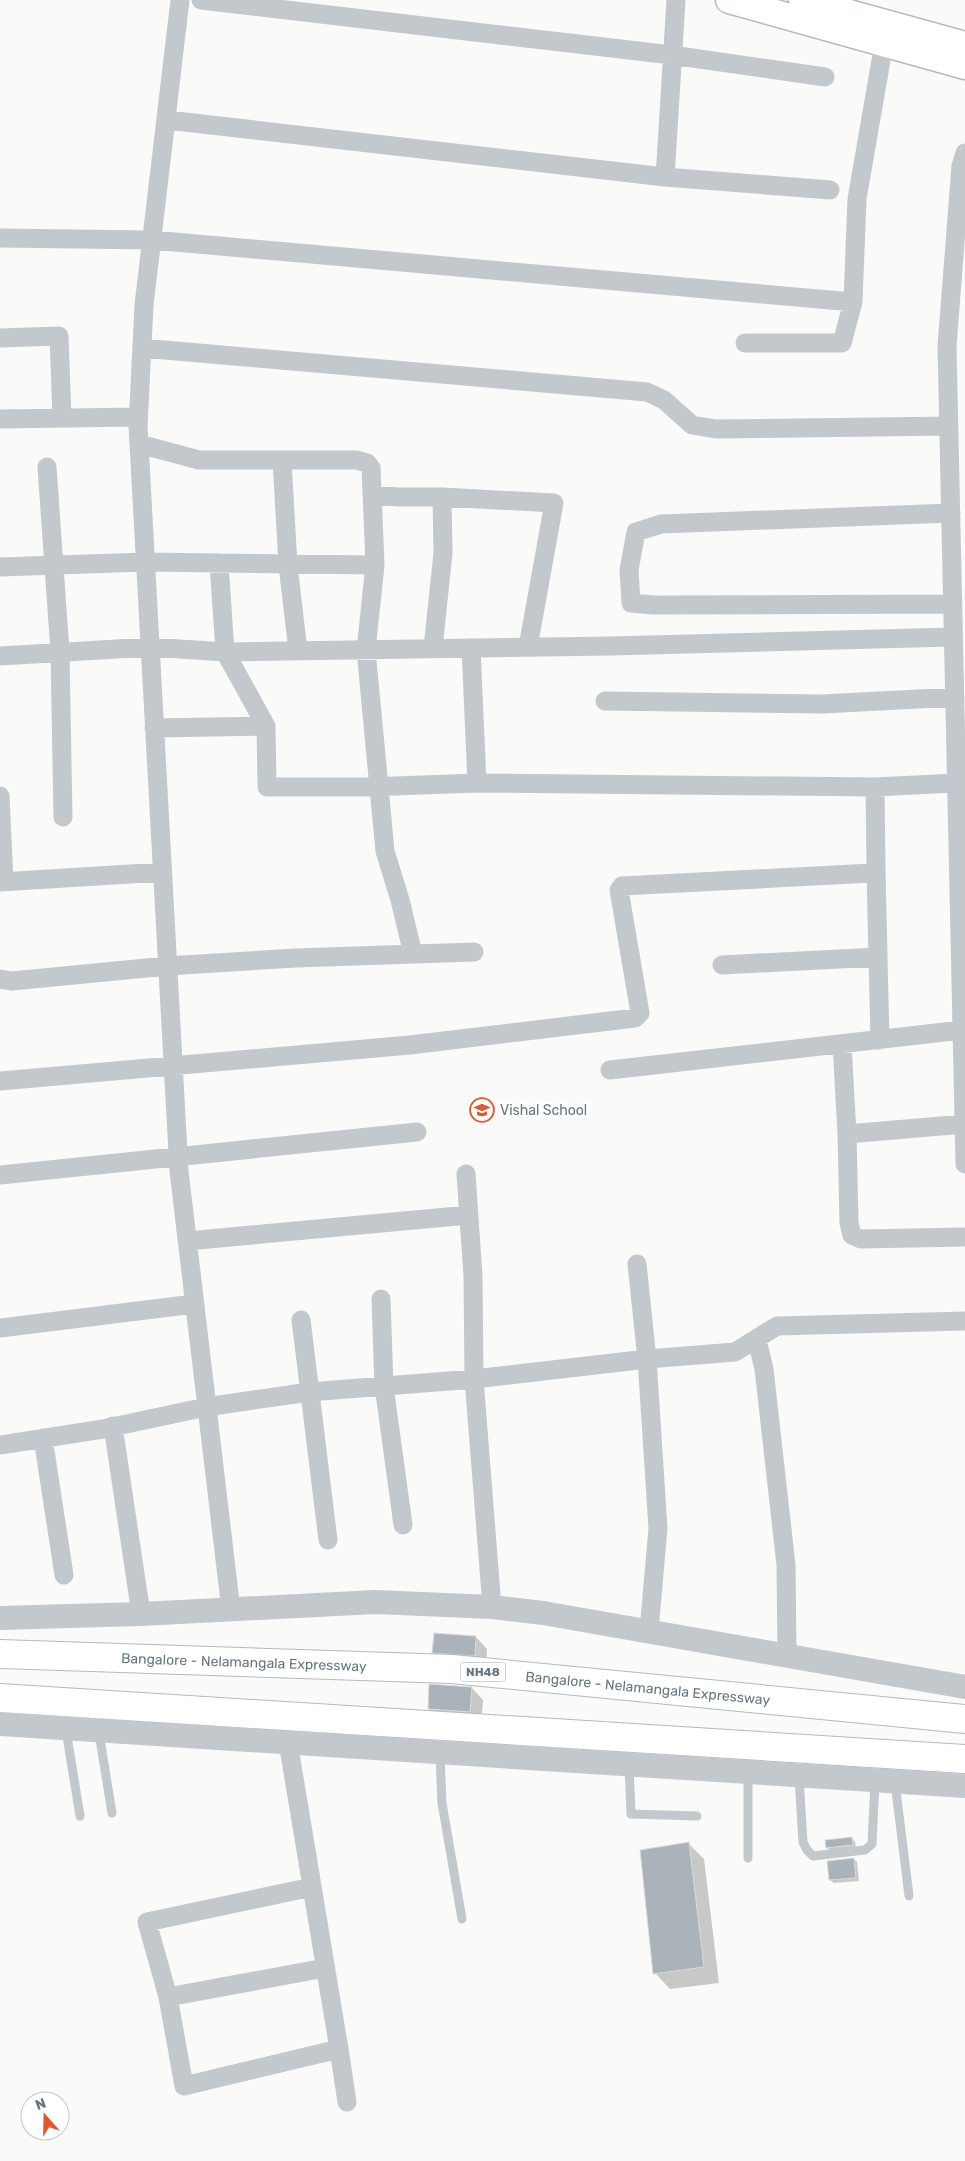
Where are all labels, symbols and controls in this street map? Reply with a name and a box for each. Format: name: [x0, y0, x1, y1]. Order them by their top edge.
school or university icon: Vishal School: [469, 1097, 495, 1123]
place label: Vishal School: [500, 1102, 587, 1119]
street label: Bangalore - Nelamangala Expressway: [121, 1650, 367, 1675]
road number: NH48: [460, 1662, 506, 1681]
street label: Bangalore - Nelamangala Expressway: [525, 1668, 771, 1709]
north arrow: [20, 2091, 70, 2141]
text: N: [33, 2095, 48, 2114]

